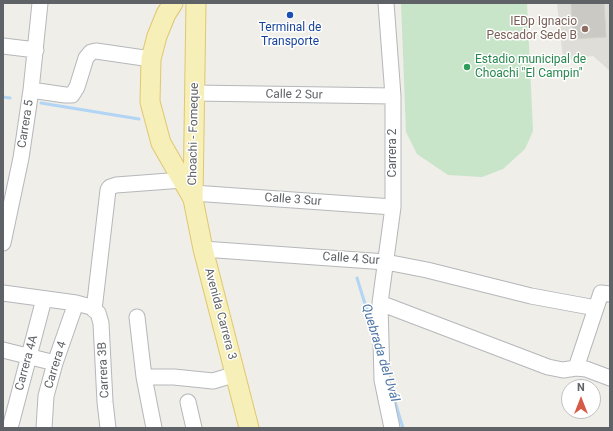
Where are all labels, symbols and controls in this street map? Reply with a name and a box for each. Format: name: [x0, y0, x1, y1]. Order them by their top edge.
marker: Terminal de Transporte: [285, 10, 295, 20]
place label: IEDp Ignacio Pescador Sede B: [486, 15, 577, 43]
place label: Terminal de Transporte: [259, 21, 321, 49]
marker: IEDp Ignacio Pescador Sede B: [580, 24, 590, 34]
place label: Estadio municipal de Choachi "El Campin": [475, 53, 586, 81]
marker: Estadio municipal de Choachi "El Campin": [462, 62, 472, 72]
street label: Choachi - Fomeque: [186, 82, 202, 186]
street label: Calle 2 Sur: [265, 87, 323, 103]
street label: Carrera 5: [15, 99, 37, 149]
street label: Carrera 2: [386, 129, 400, 177]
street label: Calle 3 Sur: [264, 191, 322, 209]
street label: Calle 4 Sur: [322, 250, 380, 268]
street label: Avenida Carrera 3: [201, 267, 239, 361]
water label: Quebrada del Uvál: [358, 302, 402, 404]
street label: Carrera 4A: [13, 334, 41, 392]
street label: Carrera 4: [42, 340, 70, 390]
street label: Carrera 3B: [95, 342, 113, 398]
north arrow: [561, 379, 601, 419]
text: N: [577, 381, 585, 394]

